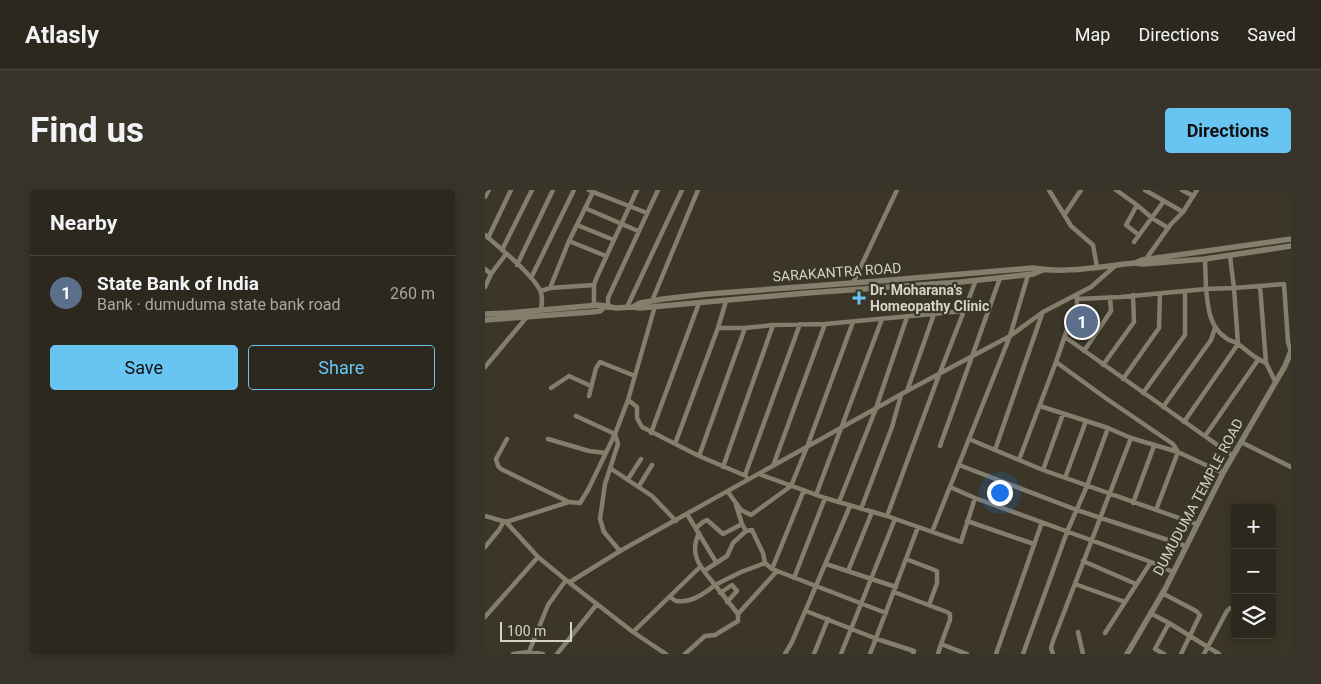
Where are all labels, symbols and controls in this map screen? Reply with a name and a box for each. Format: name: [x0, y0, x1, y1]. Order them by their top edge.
text: Atlasly: [25, 21, 99, 49]
text: Map: [1075, 24, 1110, 45]
text: Directions: [1138, 24, 1219, 45]
text: Saved: [1247, 24, 1296, 45]
button: Directions: [1165, 108, 1291, 153]
text: Find us: [30, 110, 144, 151]
text: Nearby: [50, 211, 117, 235]
street label: SARAKANTRA ROAD: [772, 260, 902, 284]
text: State Bank of India: [97, 272, 259, 295]
place label: Dr. Moharana's Homeopathy Clinic: [870, 282, 989, 314]
text: 1: [61, 284, 71, 303]
text: 260 m: [390, 284, 435, 303]
marker: Dr. Moharana's Homeopathy Clinic: [852, 291, 866, 305]
text: Bank · dumuduma state bank road: [97, 295, 341, 314]
pin: 1: [1066, 303, 1098, 341]
button: Save: [50, 345, 238, 390]
button: Share: [248, 345, 435, 390]
street label: DUMUDUMA TEMPLE ROAD: [1150, 416, 1246, 578]
your location: [987, 480, 1013, 506]
map controls: [1231, 504, 1276, 639]
button: +: [1231, 504, 1276, 549]
button: −: [1231, 549, 1276, 594]
button: layers: [1231, 594, 1276, 639]
scale bar: [500, 619, 573, 642]
text: 100 m: [507, 623, 546, 639]

